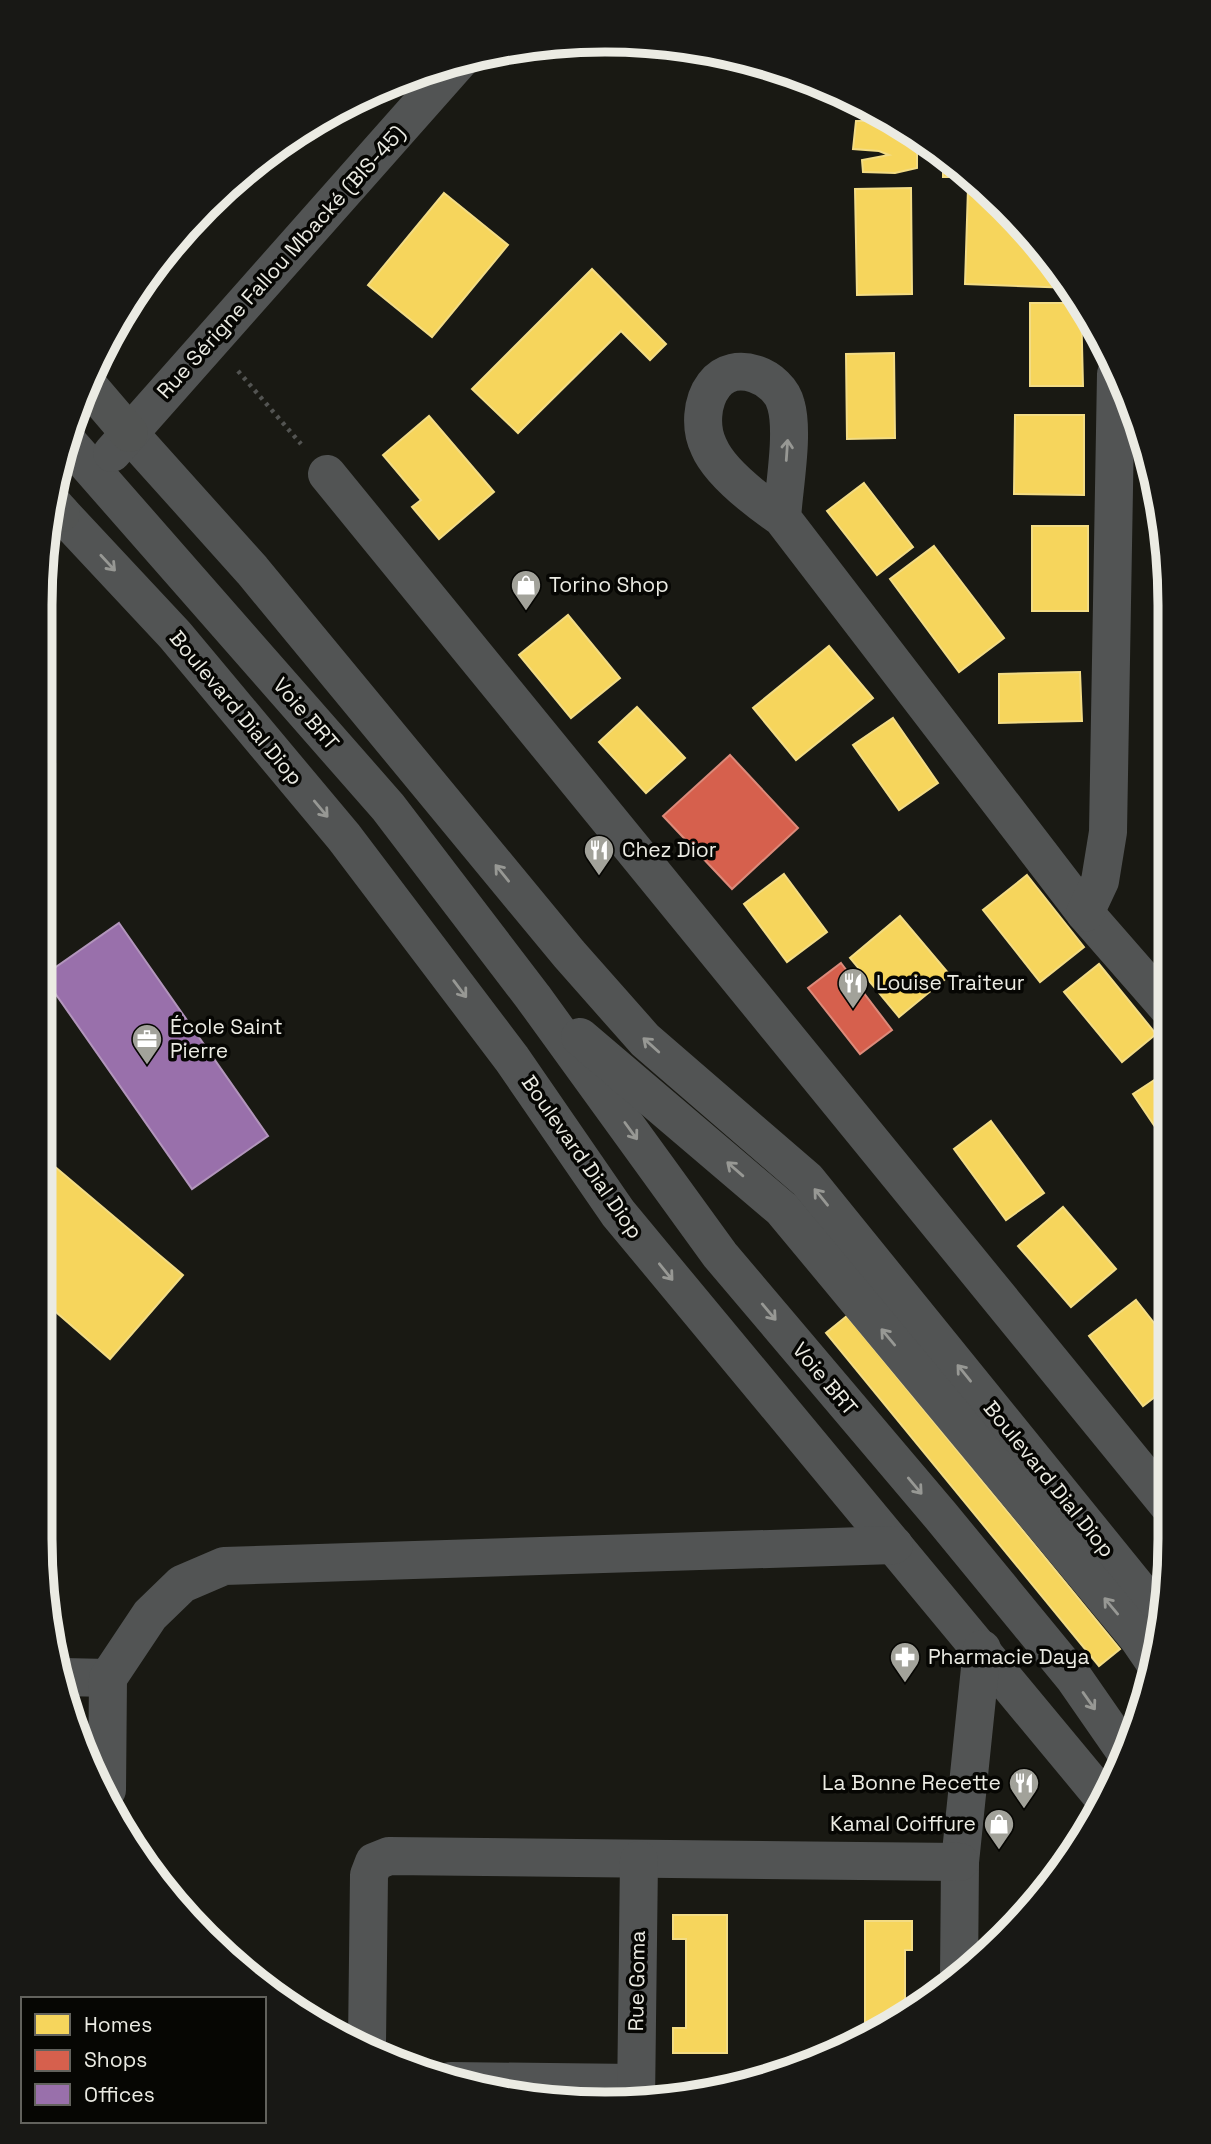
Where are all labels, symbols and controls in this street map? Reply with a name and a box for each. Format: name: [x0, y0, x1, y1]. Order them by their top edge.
street label: Rue Sérigne Fallou Mbacké (BIS-45): [151, 119, 411, 404]
one-way arrow: [781, 439, 794, 462]
one-way arrow: [99, 554, 116, 571]
shop icon: Torino Shop: [509, 568, 543, 612]
place label: Torino Shop: [549, 571, 669, 598]
street label: Boulevard Dial Diop: [164, 625, 309, 791]
street label: Voie BRT: [268, 672, 345, 756]
one-way arrow: [313, 800, 329, 818]
restaurant icon: Chez Dior: [582, 833, 616, 877]
place label: Chez Dior: [622, 836, 717, 863]
one-way arrow: [495, 865, 510, 883]
restaurant icon: Louise Traiteur: [836, 966, 870, 1010]
place label: Louise Traiteur: [876, 969, 1025, 996]
one-way arrow: [452, 980, 467, 998]
place label: École Saint Pierre: [170, 1013, 283, 1064]
office icon: École Saint Pierre: [130, 1022, 164, 1066]
one-way arrow: [643, 1037, 661, 1053]
street label: Boulevard Dial Diop: [516, 1070, 649, 1244]
one-way arrow: [624, 1121, 638, 1140]
one-way arrow: [726, 1161, 744, 1177]
one-way arrow: [813, 1188, 828, 1206]
one-way arrow: [658, 1262, 674, 1280]
one-way arrow: [761, 1303, 777, 1321]
one-way arrow: [880, 1328, 895, 1346]
street label: Voie BRT: [787, 1337, 864, 1421]
one-way arrow: [956, 1365, 972, 1383]
street label: Boulevard Dial Diop: [978, 1395, 1121, 1562]
one-way arrow: [907, 1477, 923, 1495]
one-way arrow: [1103, 1598, 1119, 1616]
pharmacy icon: Pharmacie Daya: [888, 1640, 922, 1684]
place label: Pharmacie Daya: [928, 1643, 1090, 1670]
one-way arrow: [1082, 1691, 1097, 1710]
restaurant icon: La Bonne Recette: [1007, 1766, 1041, 1810]
place label: La Bonne Recette: [822, 1769, 1001, 1796]
shop icon: Kamal Coiffure: [982, 1807, 1016, 1851]
place label: Kamal Coiffure: [830, 1810, 976, 1837]
street label: Rue Goma: [622, 1930, 651, 2032]
legend: [21, 1997, 266, 2123]
text: Homes: [84, 2011, 152, 2038]
text: Shops: [84, 2046, 147, 2073]
text: Offices: [84, 2081, 155, 2108]

